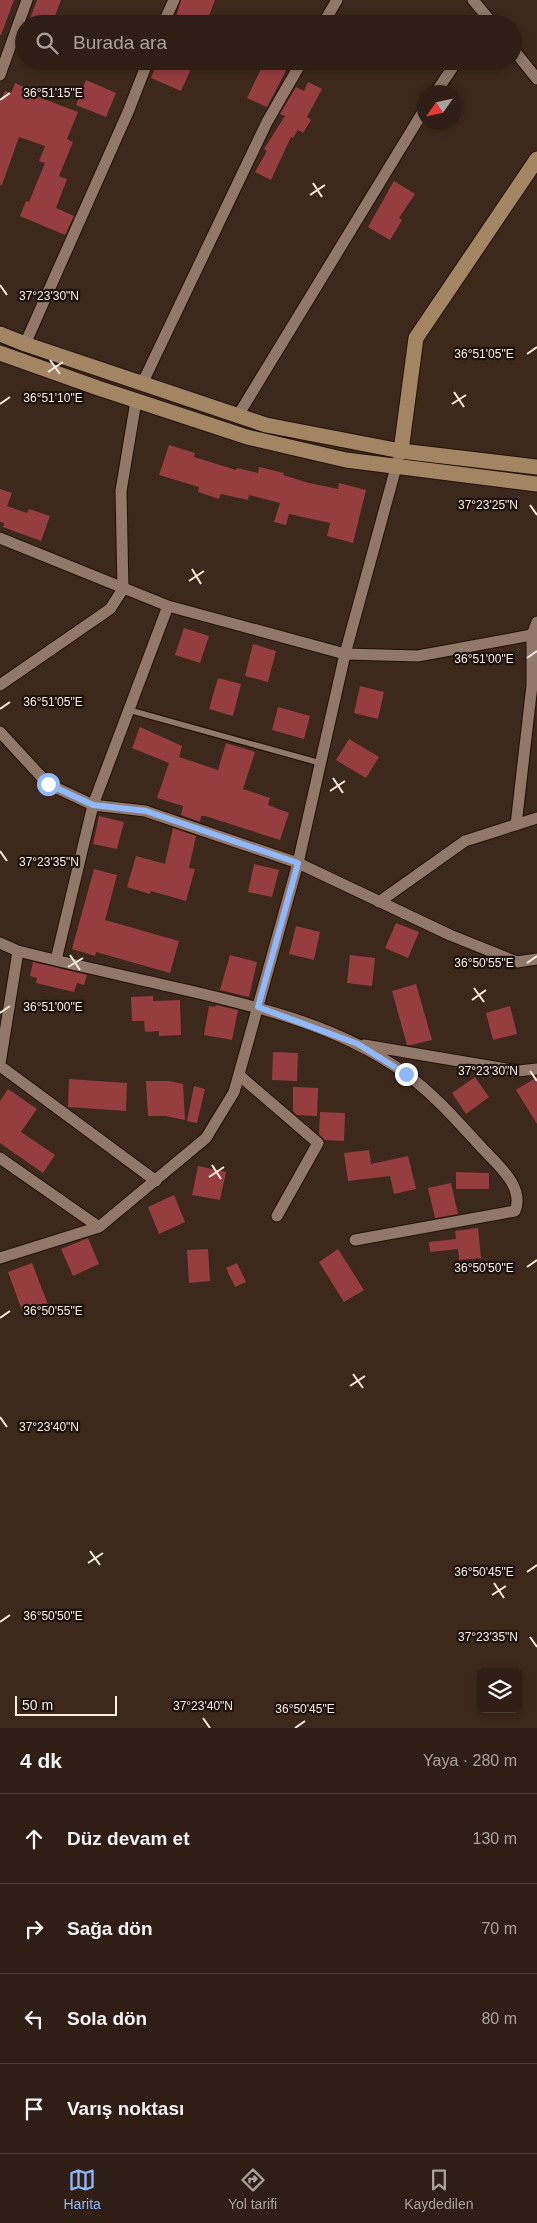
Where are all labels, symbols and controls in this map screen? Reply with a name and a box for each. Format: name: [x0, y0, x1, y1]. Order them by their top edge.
search box: [15, 15, 522, 70]
icon: search: [33, 29, 61, 57]
text: Burada ara: [73, 32, 167, 53]
north arrow: [417, 85, 462, 130]
text: 36°51'15"E: [23, 86, 83, 100]
text: 37°23'30"N: [19, 289, 79, 303]
text: 36°51'05"E: [454, 347, 514, 361]
text: 36°51'10"E: [23, 391, 83, 405]
text: 37°23'25"N: [458, 498, 518, 512]
text: 36°51'00"E: [454, 652, 514, 666]
text: 36°51'05"E: [23, 695, 83, 709]
route start: [37, 773, 60, 796]
text: 37°23'35"N: [19, 855, 79, 869]
text: 36°50'55"E: [454, 956, 514, 970]
text: 36°51'00"E: [23, 1000, 83, 1014]
route end: [395, 1063, 418, 1086]
text: 37°23'30"N: [458, 1064, 518, 1078]
text: 36°50'50"E: [454, 1261, 514, 1275]
text: 36°50'55"E: [23, 1304, 83, 1318]
text: 37°23'40"N: [19, 1420, 79, 1434]
text: 36°50'45"E: [454, 1565, 514, 1579]
text: 36°50'50"E: [23, 1609, 83, 1623]
text: 37°23'35"N: [458, 1630, 518, 1644]
map controls: [477, 1668, 522, 1713]
button: layers: [477, 1668, 522, 1713]
scale bar: [15, 1693, 118, 1716]
text: 50 m: [22, 1697, 53, 1713]
text: 37°23'40"N: [173, 1699, 233, 1713]
text: 36°50'45"E: [275, 1702, 335, 1716]
text: 4 dk: [20, 1749, 62, 1772]
text: Yaya · 280 m: [423, 1752, 517, 1769]
icon: ahead: [20, 1825, 48, 1853]
text: Düz devam et: [67, 1828, 189, 1849]
text: 130 m: [473, 1830, 517, 1847]
icon: right: [20, 1915, 48, 1943]
text: Sağa dön: [67, 1918, 153, 1939]
text: 70 m: [481, 1920, 517, 1937]
icon: left: [20, 2005, 48, 2033]
text: Sola dön: [67, 2008, 147, 2029]
text: 80 m: [481, 2010, 517, 2027]
icon: arrive: [20, 2095, 48, 2123]
text: Varış noktası: [67, 2098, 184, 2119]
tab: Harita: [64, 2166, 101, 2212]
tab: Yol tarifi: [228, 2166, 277, 2212]
tab: Kaydedilen: [404, 2166, 473, 2212]

